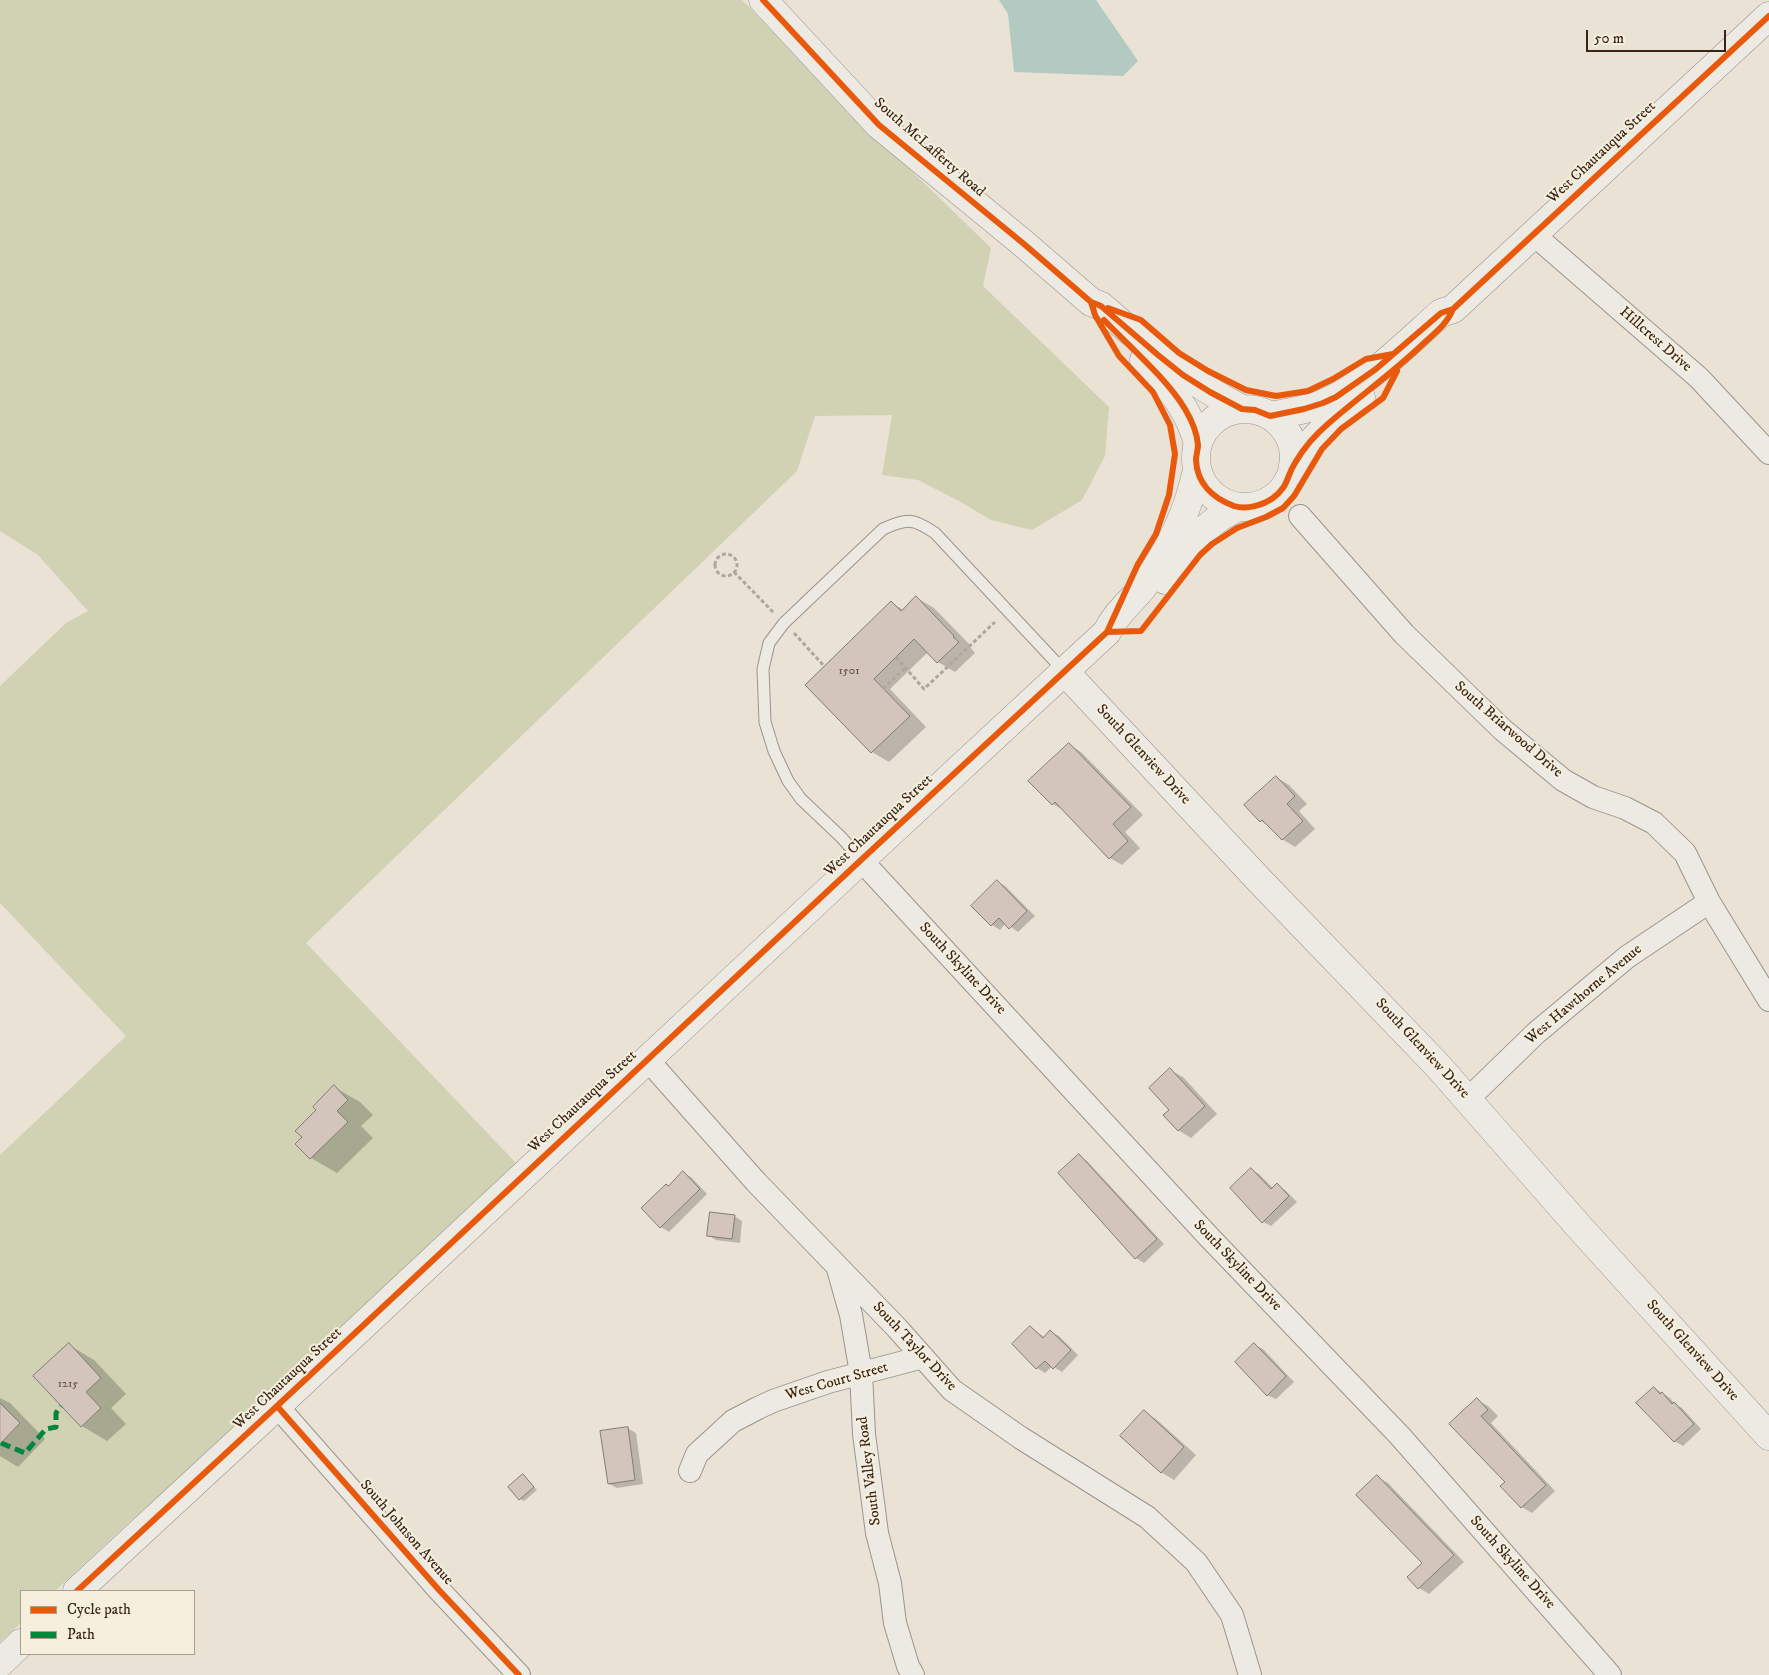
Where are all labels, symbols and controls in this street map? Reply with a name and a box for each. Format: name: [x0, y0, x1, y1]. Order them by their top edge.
scale bar: [1589, 20, 1729, 52]
text: 50 m: [1594, 29, 1624, 48]
street label: South McLafferty Road: [870, 95, 988, 201]
street label: West Chautauqua Street: [1544, 98, 1660, 208]
street label: Hillcrest Drive: [1615, 304, 1695, 376]
house number: 1501: [838, 665, 860, 679]
street label: South Briarwood Drive: [1450, 678, 1566, 782]
street label: South Glenview Drive: [1092, 701, 1194, 809]
street label: West Chautauqua Street: [821, 771, 937, 881]
street label: South Skyline Drive: [915, 919, 1009, 1019]
street label: West Hawthorne Avenue: [1522, 941, 1646, 1049]
street label: South Glenview Drive: [1371, 995, 1473, 1103]
street label: West Chautauqua Street: [525, 1047, 641, 1157]
street label: South Skyline Drive: [1189, 1217, 1285, 1315]
street label: South Glenview Drive: [1642, 1297, 1742, 1405]
street label: South Taylor Drive: [868, 1299, 960, 1395]
street label: West Chautauqua Street: [230, 1324, 346, 1434]
street label: West Court Street: [784, 1359, 890, 1405]
house number: 1215: [58, 1378, 78, 1392]
street label: South Valley Road: [854, 1415, 886, 1527]
street label: South Johnson Avenue: [355, 1477, 457, 1589]
street label: South Skyline Drive: [1465, 1513, 1559, 1613]
legend: [20, 1590, 195, 1655]
text: Cycle path: [67, 1600, 131, 1619]
text: Path: [67, 1625, 95, 1644]

